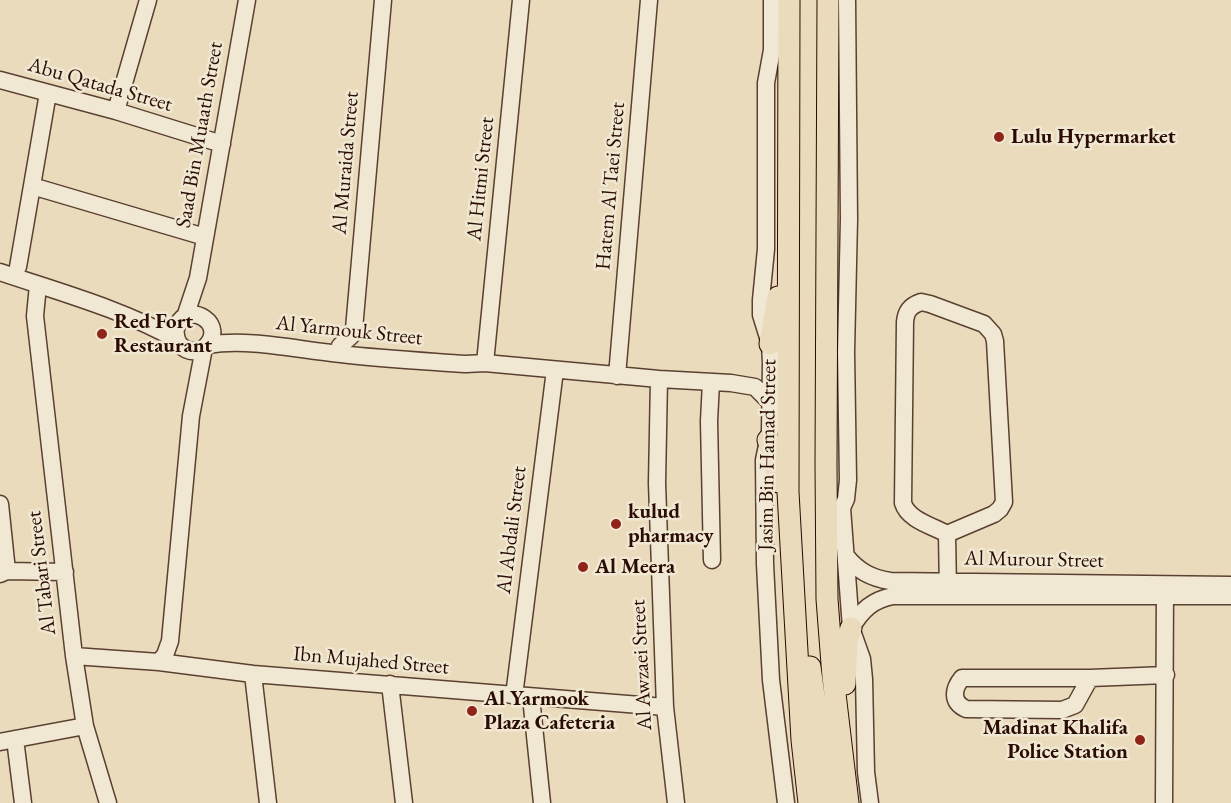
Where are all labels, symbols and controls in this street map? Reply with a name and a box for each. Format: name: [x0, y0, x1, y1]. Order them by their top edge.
street label: Saad Bin Muaath Street: [171, 40, 229, 230]
street label: Abu Qatada Street: [25, 52, 175, 118]
street label: Al Muraida Street: [327, 90, 365, 236]
street label: Hatem Al Taei Street: [591, 101, 631, 271]
street label: Al Hitmi Street: [462, 116, 500, 242]
place label: Lulu Hypermarket: [1011, 124, 1176, 150]
marker: Lulu Hypermarket: [992, 130, 1006, 144]
place label: Red Fort Restaurant: [114, 309, 212, 359]
street label: Al Yarmouk Street: [274, 311, 424, 351]
marker: Red Fort Restaurant: [95, 327, 109, 341]
street label: Jasim Bin Hamad Street: [754, 359, 782, 551]
street label: Al Abdali Street: [492, 465, 532, 595]
place label: kulud pharmacy: [628, 499, 714, 549]
street label: Al Tabari Street: [22, 509, 62, 637]
marker: kulud pharmacy: [609, 517, 623, 531]
street label: Al Murour Street: [964, 546, 1104, 574]
place label: Al Meera: [595, 554, 675, 580]
marker: Al Meera: [576, 560, 590, 574]
street label: Al Awzaei Street: [626, 599, 658, 731]
street label: Ibn Mujahed Street: [292, 642, 450, 680]
place label: Al Yarmook Plaza Cafeteria: [484, 686, 615, 736]
marker: Al Yarmook Plaza Cafeteria: [465, 704, 479, 718]
place label: Madinat Khalifa Police Station: [983, 715, 1128, 765]
marker: Madinat Khalifa Police Station: [1133, 733, 1147, 747]

